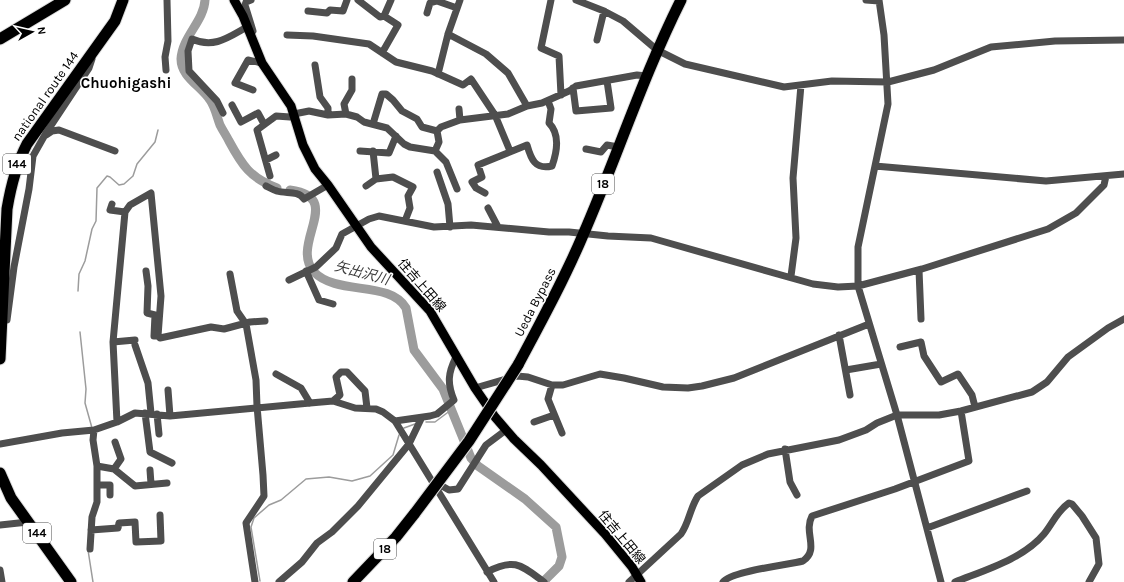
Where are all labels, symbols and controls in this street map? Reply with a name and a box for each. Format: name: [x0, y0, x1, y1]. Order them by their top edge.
north arrow: [12, 12, 52, 52]
text: N: [34, 26, 48, 35]
street label: national route 144: [9, 48, 81, 144]
district label: Chuohigashi: [81, 74, 171, 92]
road number: 144: [3, 154, 31, 174]
road number: 18: [592, 174, 614, 194]
street label: 住吉上田線: [395, 256, 449, 314]
water label: 矢出沢川: [333, 258, 393, 289]
street label: Ueda Bypass: [511, 265, 559, 339]
street label: 住吉上田線: [595, 507, 649, 567]
road number: 144: [23, 523, 51, 543]
road number: 18: [374, 539, 396, 559]

